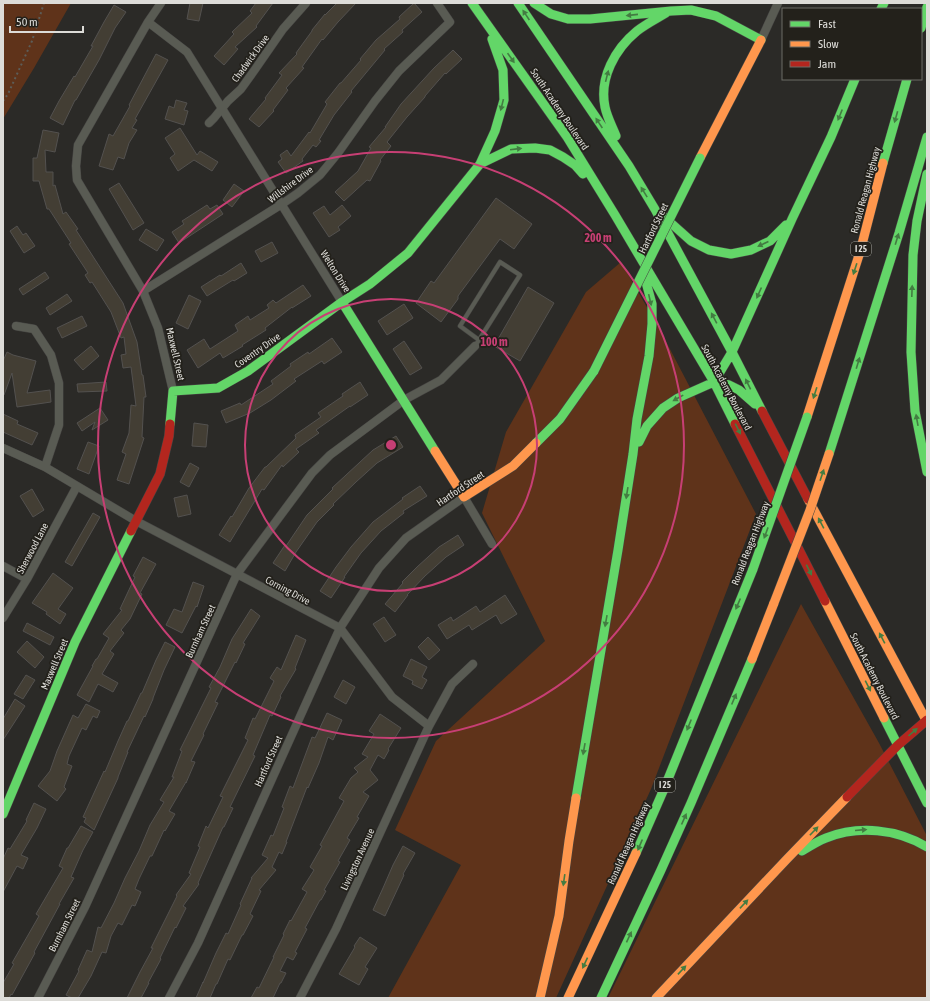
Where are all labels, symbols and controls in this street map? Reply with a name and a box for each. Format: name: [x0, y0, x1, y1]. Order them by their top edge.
scale bar: [10, 8, 83, 34]
legend: [782, 8, 922, 80]
one-way arrow: [522, 10, 530, 20]
one-way arrow: [626, 11, 638, 18]
text: 50 m: [16, 15, 38, 29]
text: Fast: [818, 17, 836, 31]
street label: Chadwick Drive: [230, 32, 272, 84]
text: Slow: [818, 37, 839, 51]
one-way arrow: [507, 53, 515, 63]
text: Jam: [818, 57, 836, 71]
street label: South Academy Boulevard: [528, 67, 591, 152]
one-way arrow: [604, 70, 610, 83]
one-way arrow: [499, 99, 505, 111]
one-way arrow: [836, 110, 842, 122]
one-way arrow: [893, 111, 899, 123]
one-way arrow: [595, 117, 603, 128]
one-way arrow: [510, 146, 522, 153]
street label: Ronald Reagan Highway: [849, 146, 882, 234]
street label: Willshire Drive: [266, 164, 315, 205]
one-way arrow: [641, 186, 648, 198]
street label: Hartford Street: [637, 201, 670, 255]
text: 200 m: [584, 231, 612, 245]
one-way arrow: [894, 233, 900, 245]
one-way arrow: [758, 241, 769, 247]
road number: I 25: [851, 242, 871, 256]
street label: Welton Drive: [318, 248, 353, 295]
one-way arrow: [851, 263, 857, 275]
one-way arrow: [908, 285, 915, 297]
one-way arrow: [756, 287, 762, 299]
one-way arrow: [648, 294, 654, 306]
one-way arrow: [711, 312, 717, 324]
street label: Maxwell Street: [164, 326, 187, 382]
street label: Coventry Drive: [232, 330, 283, 370]
text: 100 m: [480, 335, 508, 349]
street label: South Academy Boulevard: [699, 342, 754, 432]
one-way arrow: [855, 357, 861, 369]
one-way arrow: [745, 378, 751, 389]
one-way arrow: [811, 387, 817, 399]
one-way arrow: [672, 395, 684, 401]
one-way arrow: [914, 414, 920, 426]
one-way arrow: [735, 424, 741, 435]
centre of rings: [384, 438, 398, 452]
street label: Hartford Street: [435, 469, 486, 508]
one-way arrow: [819, 469, 825, 481]
one-way arrow: [624, 487, 630, 499]
street label: Ronald Reagan Highway: [729, 500, 772, 587]
one-way arrow: [818, 518, 825, 529]
street label: Sherwood Lane: [14, 521, 51, 575]
one-way arrow: [763, 528, 769, 540]
one-way arrow: [806, 564, 812, 576]
street label: Corning Drive: [263, 574, 312, 607]
one-way arrow: [735, 599, 741, 610]
street label: Burnham Street: [183, 603, 218, 660]
one-way arrow: [603, 615, 609, 627]
street label: South Academy Boulevard: [848, 631, 901, 722]
one-way arrow: [879, 632, 886, 644]
street label: Maxwell Street: [39, 637, 70, 691]
one-way arrow: [865, 680, 871, 692]
one-way arrow: [731, 694, 737, 705]
one-way arrow: [686, 719, 692, 730]
one-way arrow: [907, 728, 918, 737]
street label: Hartford Street: [252, 734, 285, 788]
one-way arrow: [581, 743, 587, 755]
road number: I 25: [655, 778, 675, 792]
street label: Ronald Reagan Highway: [605, 800, 652, 886]
one-way arrow: [681, 814, 687, 825]
street label: Livingston Avenue: [338, 826, 377, 892]
one-way arrow: [809, 826, 819, 836]
one-way arrow: [855, 827, 868, 834]
one-way arrow: [636, 840, 642, 852]
one-way arrow: [561, 873, 567, 886]
street label: Burnham Street: [47, 897, 82, 953]
one-way arrow: [740, 899, 749, 909]
one-way arrow: [626, 932, 632, 943]
one-way arrow: [582, 958, 588, 969]
one-way arrow: [678, 965, 687, 975]

